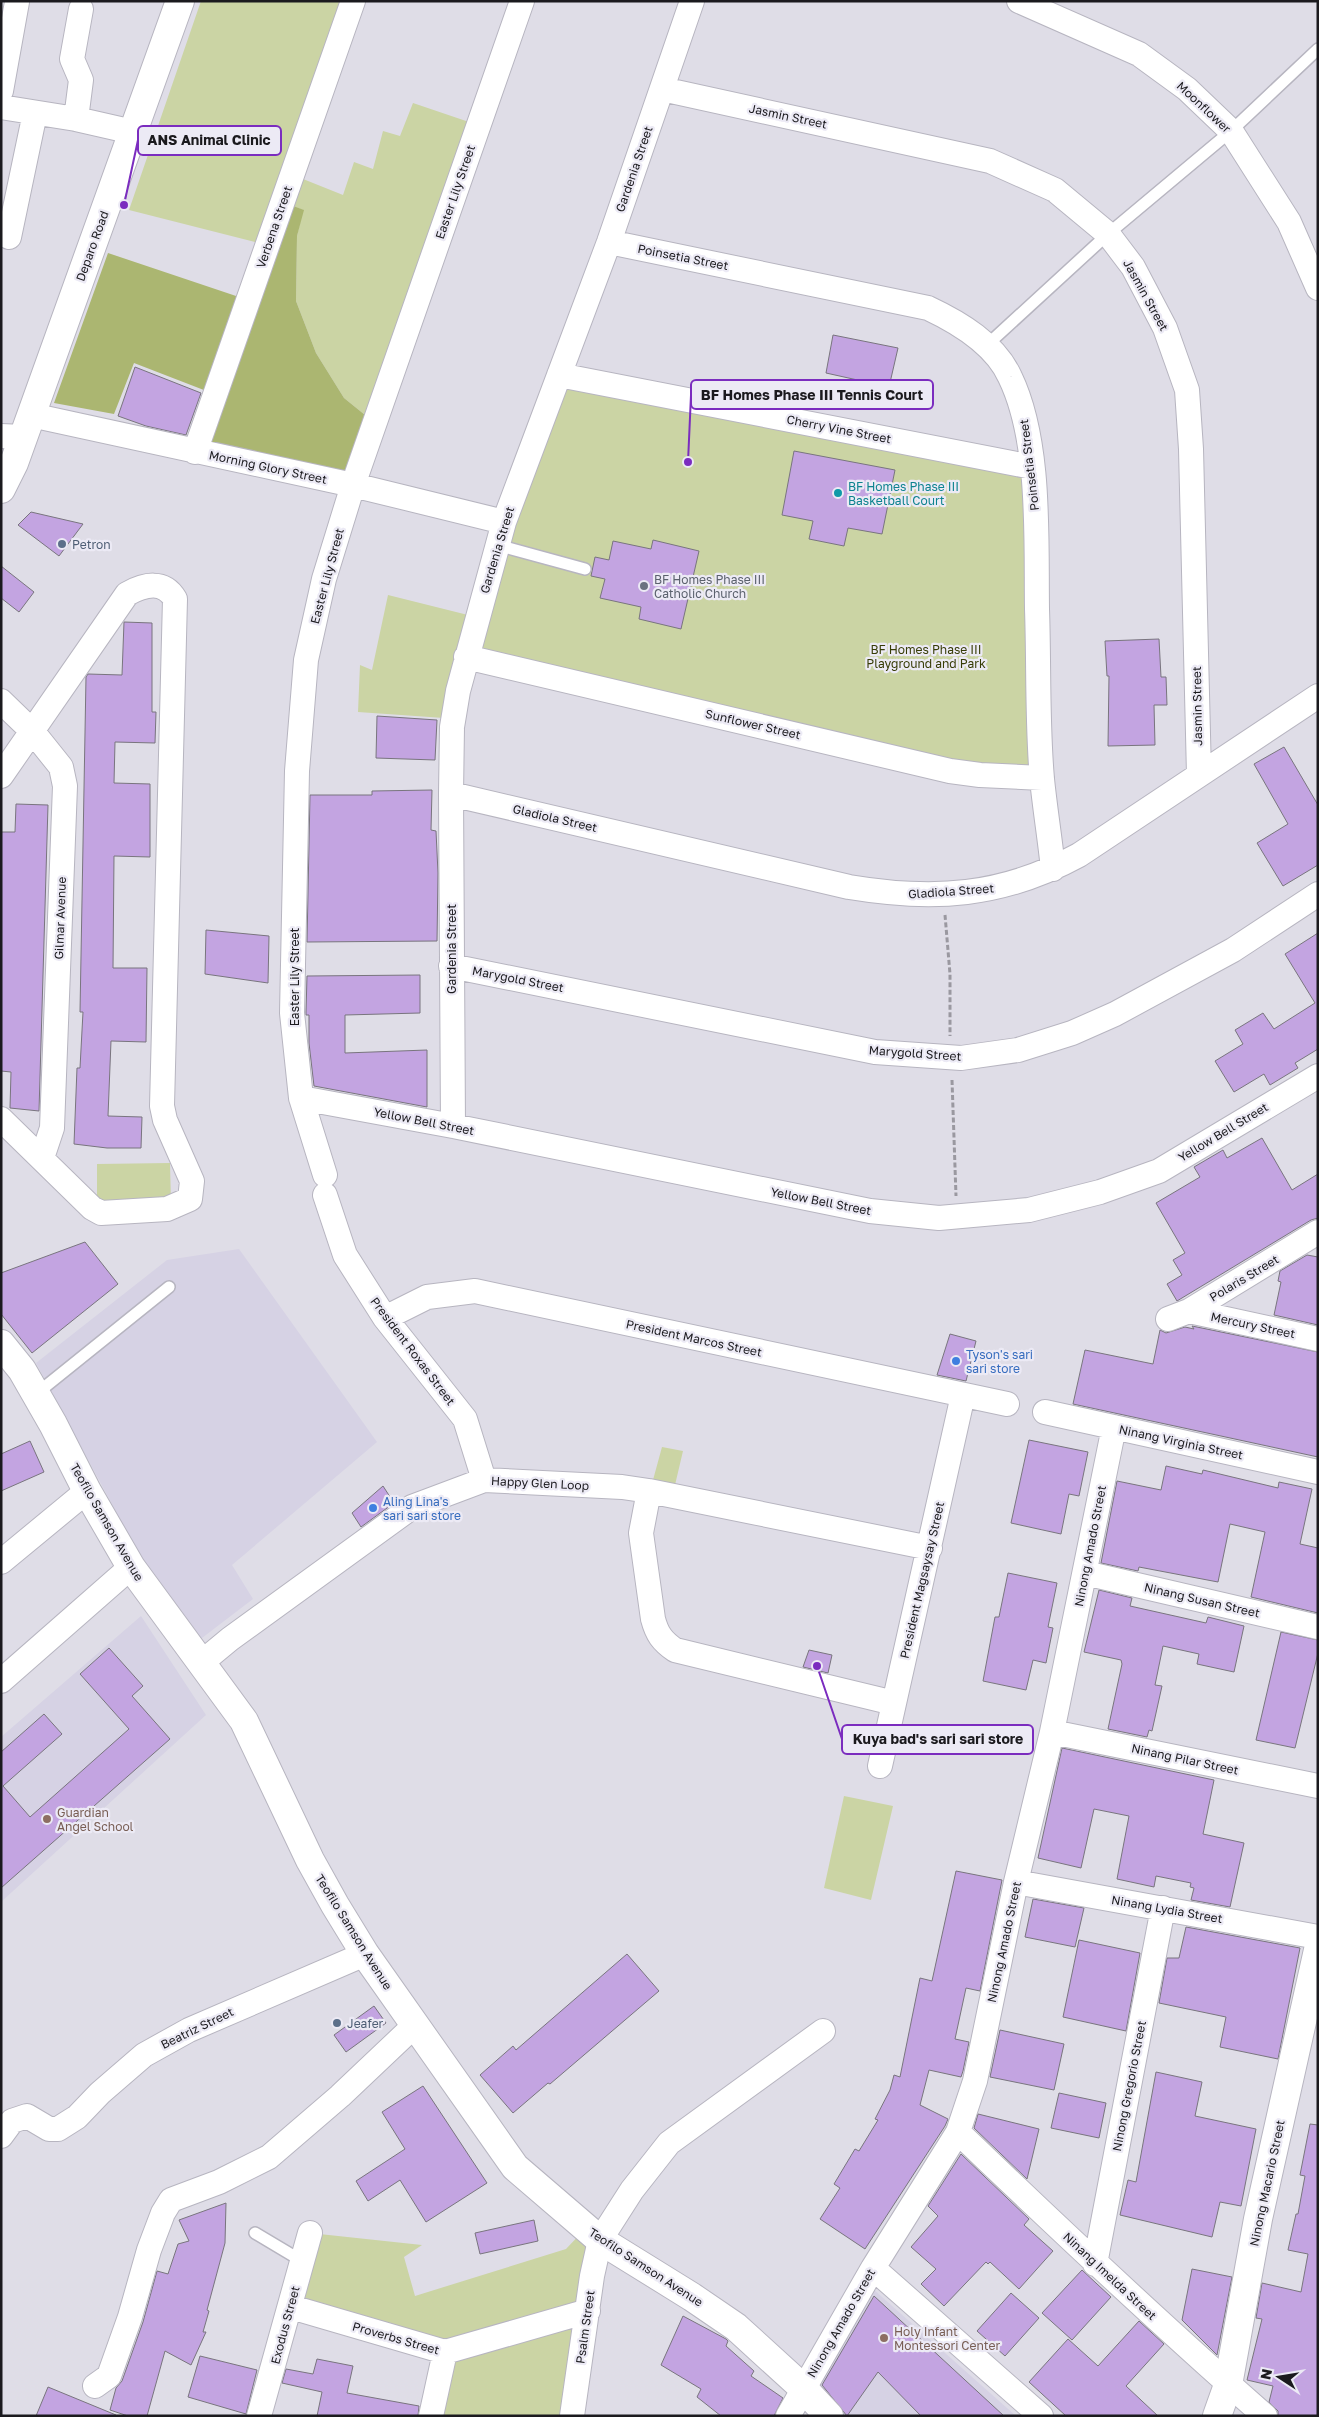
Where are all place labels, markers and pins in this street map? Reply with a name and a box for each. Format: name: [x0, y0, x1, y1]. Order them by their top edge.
callout: ANS Animal Clinic: [138, 126, 281, 155]
callout: BF Homes Phase III Tennis Court: [691, 380, 933, 409]
place label: BF Homes Phase III Basketball Court: [848, 479, 959, 508]
marker: BF Homes Phase III Basketball Court: [832, 487, 844, 499]
place label: Petron: [72, 537, 111, 552]
marker: Petron: [56, 538, 68, 550]
place label: BF Homes Phase III Catholic Church: [654, 572, 765, 601]
marker: BF Homes Phase III Catholic Church: [638, 580, 650, 592]
place label: Tyson's sari sari store: [966, 1347, 1033, 1376]
marker: Tyson's sari sari store: [950, 1355, 962, 1367]
place label: Aling Lina's sari sari store: [383, 1494, 461, 1523]
marker: Aling Lina's sari sari store: [367, 1502, 379, 1514]
callout: Kuya bad's sari sari store: [842, 1725, 1033, 1754]
place label: Guardian Angel School: [57, 1805, 134, 1834]
marker: Guardian Angel School: [41, 1813, 53, 1825]
place label: Jeafer: [347, 2016, 384, 2031]
marker: Jeafer: [331, 2017, 343, 2029]
place label: Holy Infant Montessori Center: [894, 2324, 1000, 2353]
marker: Holy Infant Montessori Center: [878, 2332, 890, 2344]

